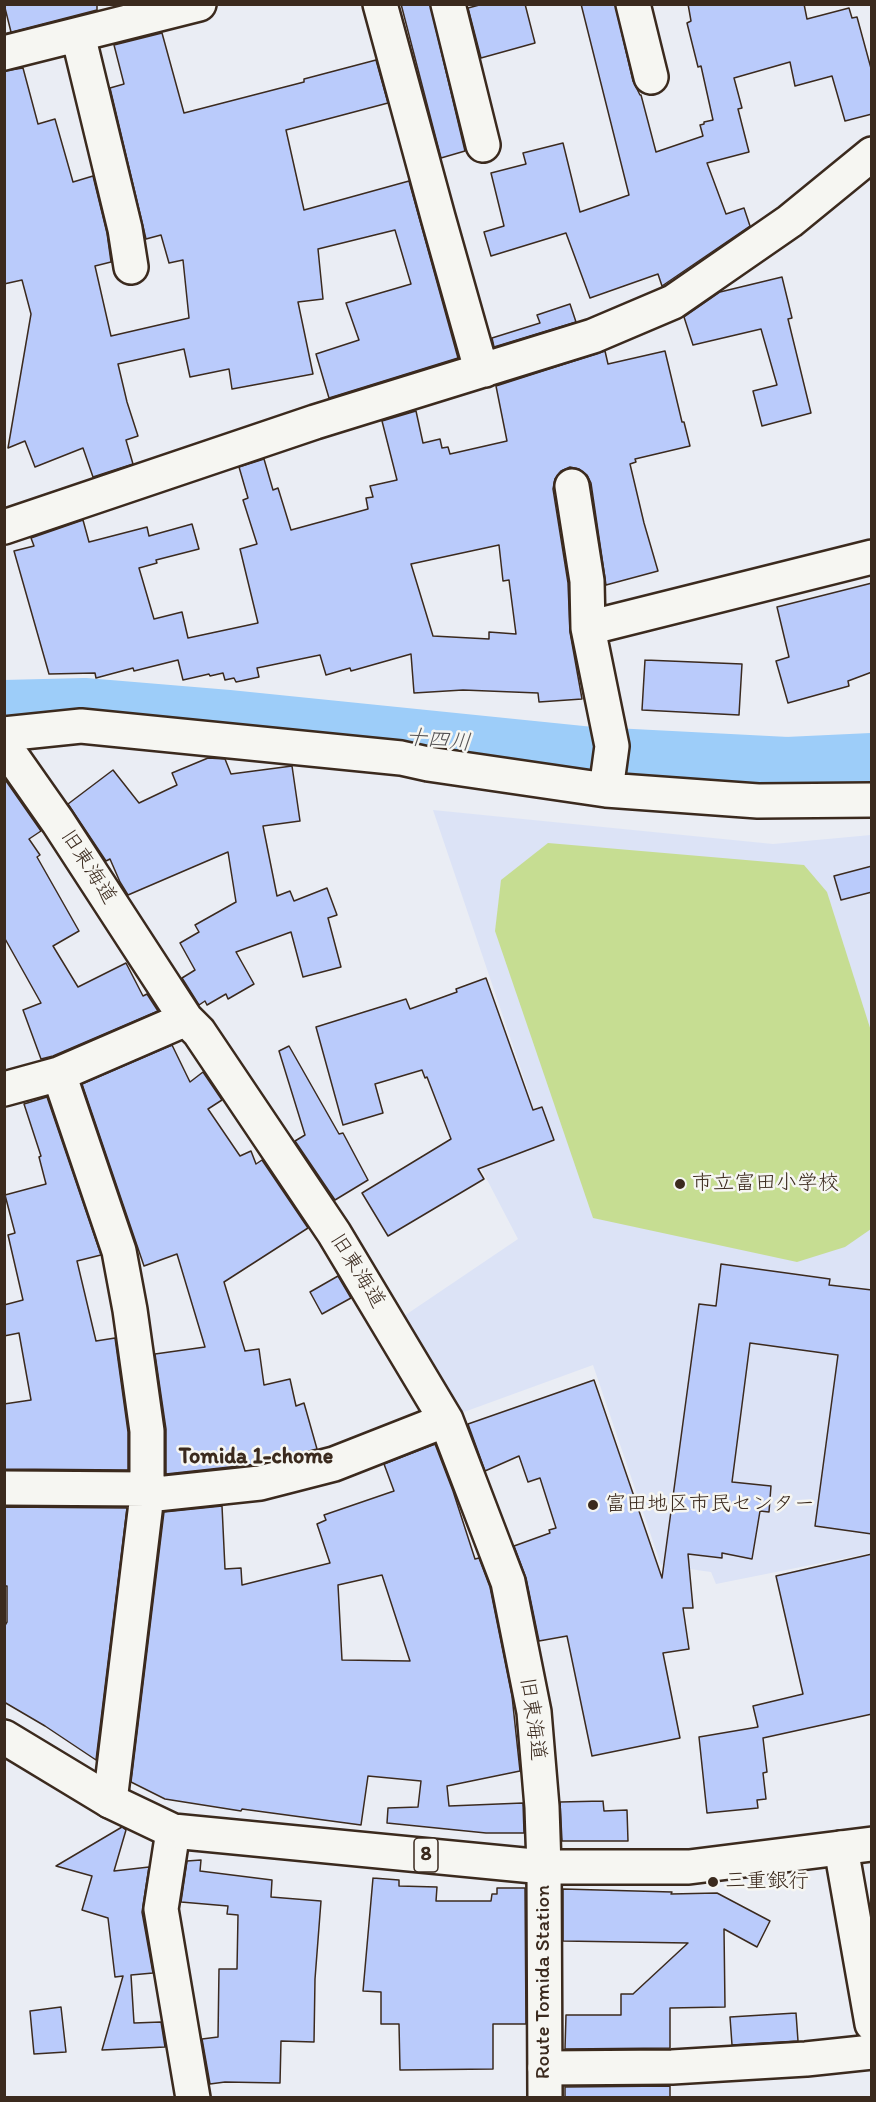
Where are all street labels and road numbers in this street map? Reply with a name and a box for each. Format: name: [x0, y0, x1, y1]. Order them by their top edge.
street label: 旧東海道: [55, 825, 121, 909]
street label: 旧東海道: [324, 1229, 390, 1313]
street label: 旧東海道: [514, 1676, 550, 1762]
road number: 8: [414, 1838, 438, 1872]
street label: Route Tomida Station: [531, 1885, 557, 2079]

